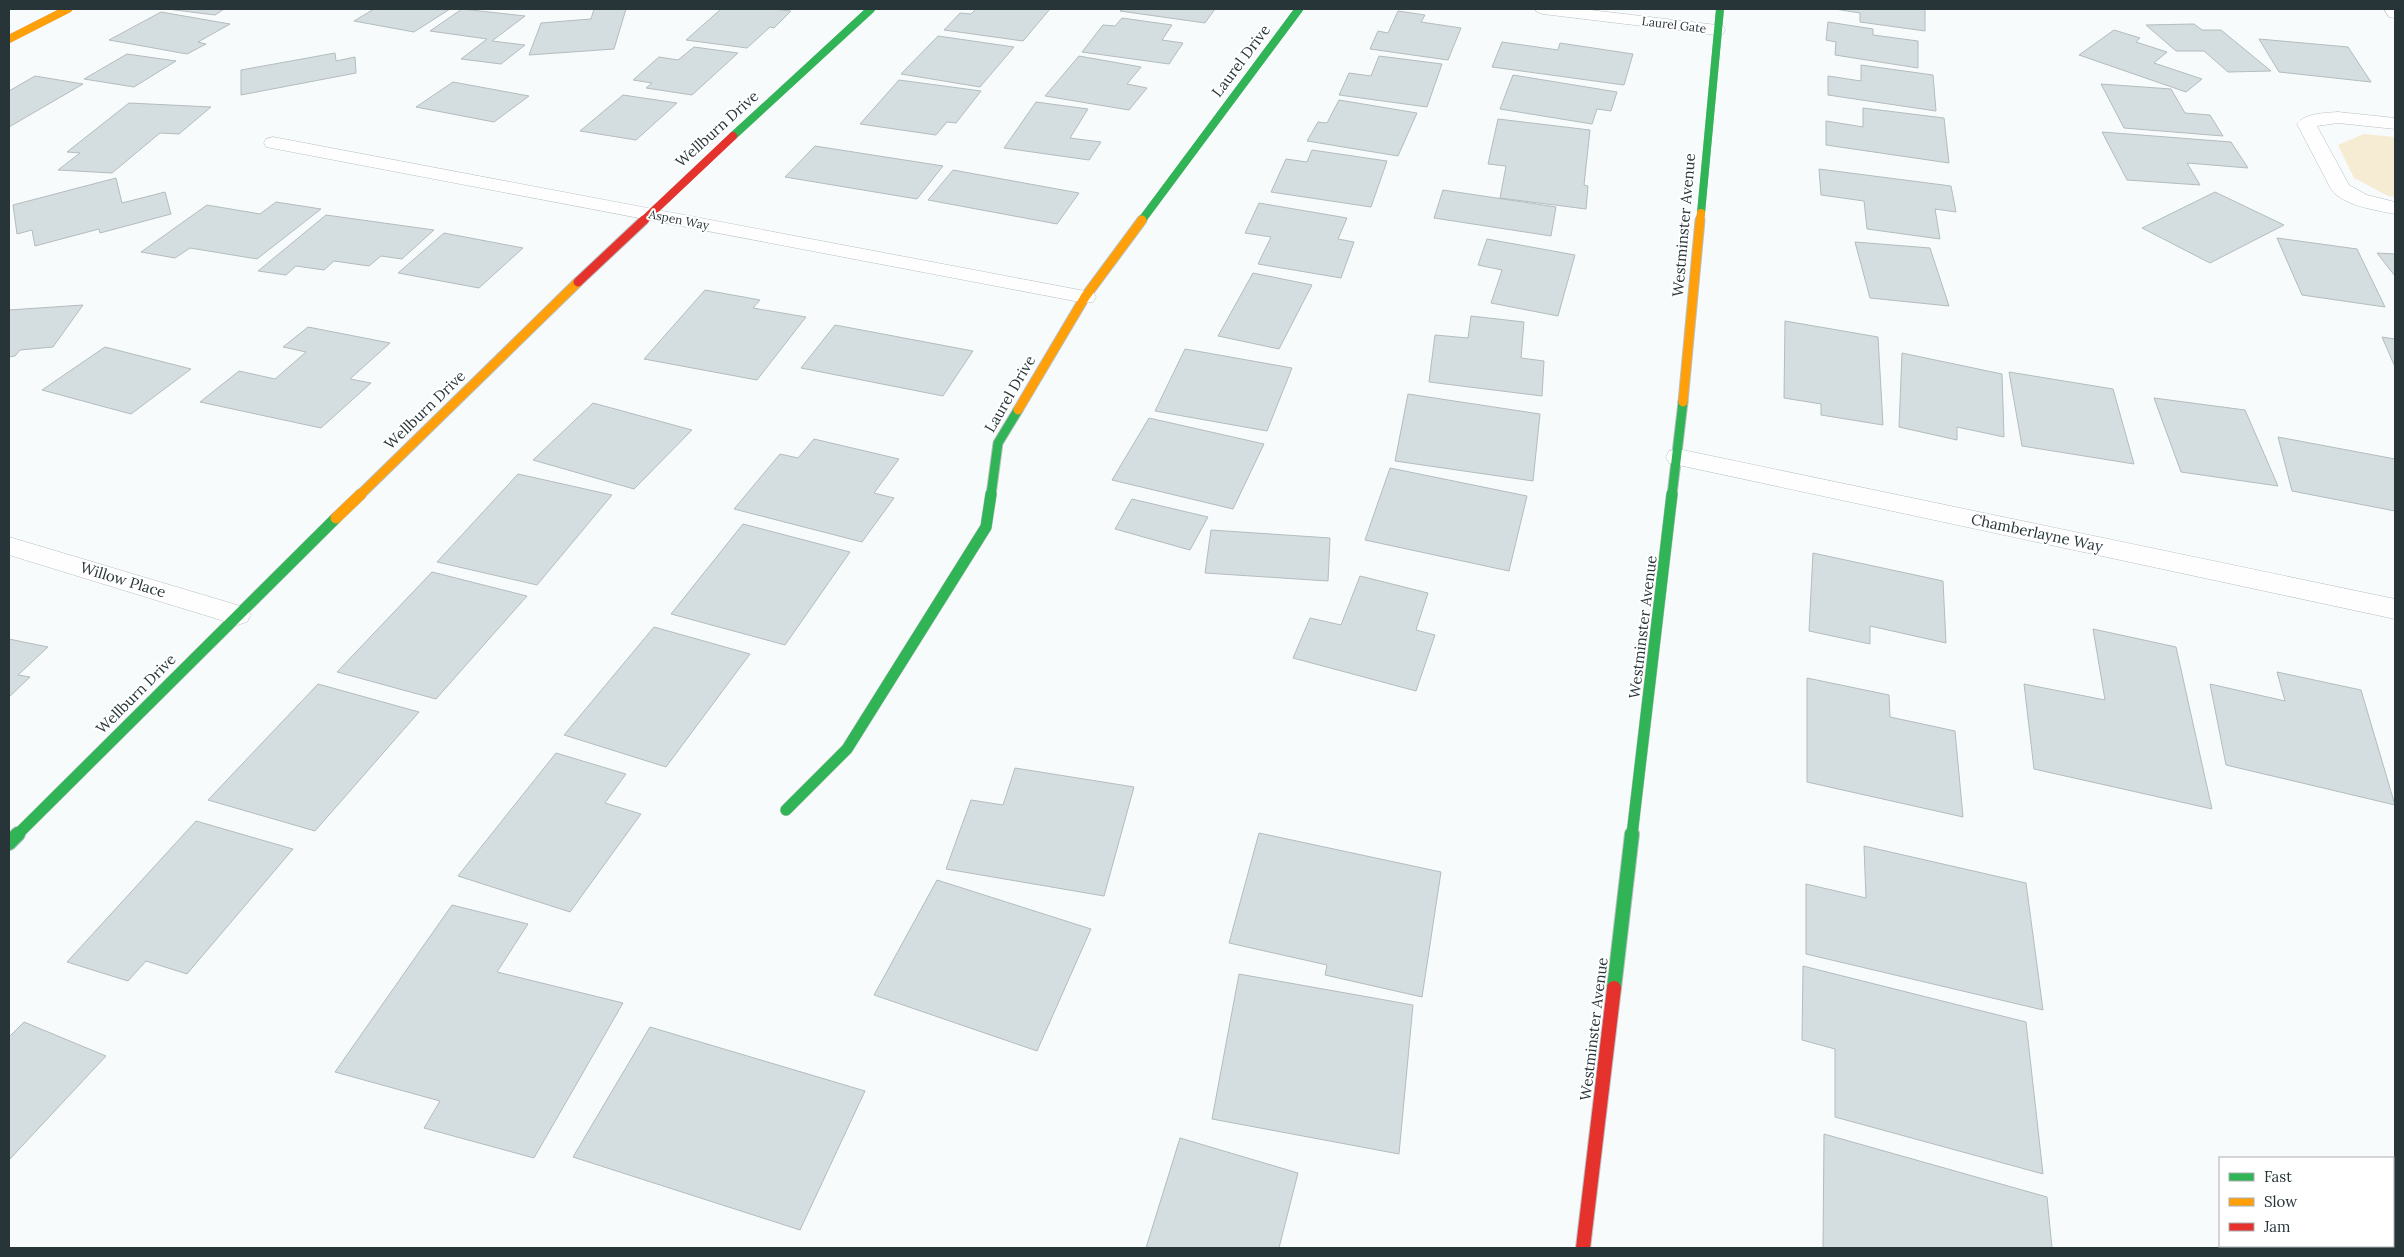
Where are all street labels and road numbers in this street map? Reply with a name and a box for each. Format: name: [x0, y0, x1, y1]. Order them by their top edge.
street label: Laurel Gate: [1641, 13, 1708, 36]
street label: Laurel Drive: [1207, 21, 1274, 101]
street label: Wellburn Drive: [671, 86, 762, 171]
street label: Westminster Avenue: [1668, 152, 1699, 298]
street label: Aspen Way: [647, 206, 711, 233]
street label: Laurel Drive: [980, 352, 1039, 436]
street label: Wellburn Drive: [380, 366, 469, 453]
street label: Chamberlayne Way: [1969, 509, 2105, 556]
street label: Westminster Avenue: [1624, 554, 1661, 700]
street label: Willow Place: [78, 557, 168, 602]
street label: Wellburn Drive: [92, 650, 180, 738]
street label: Westminster Avenue: [1575, 956, 1612, 1102]

